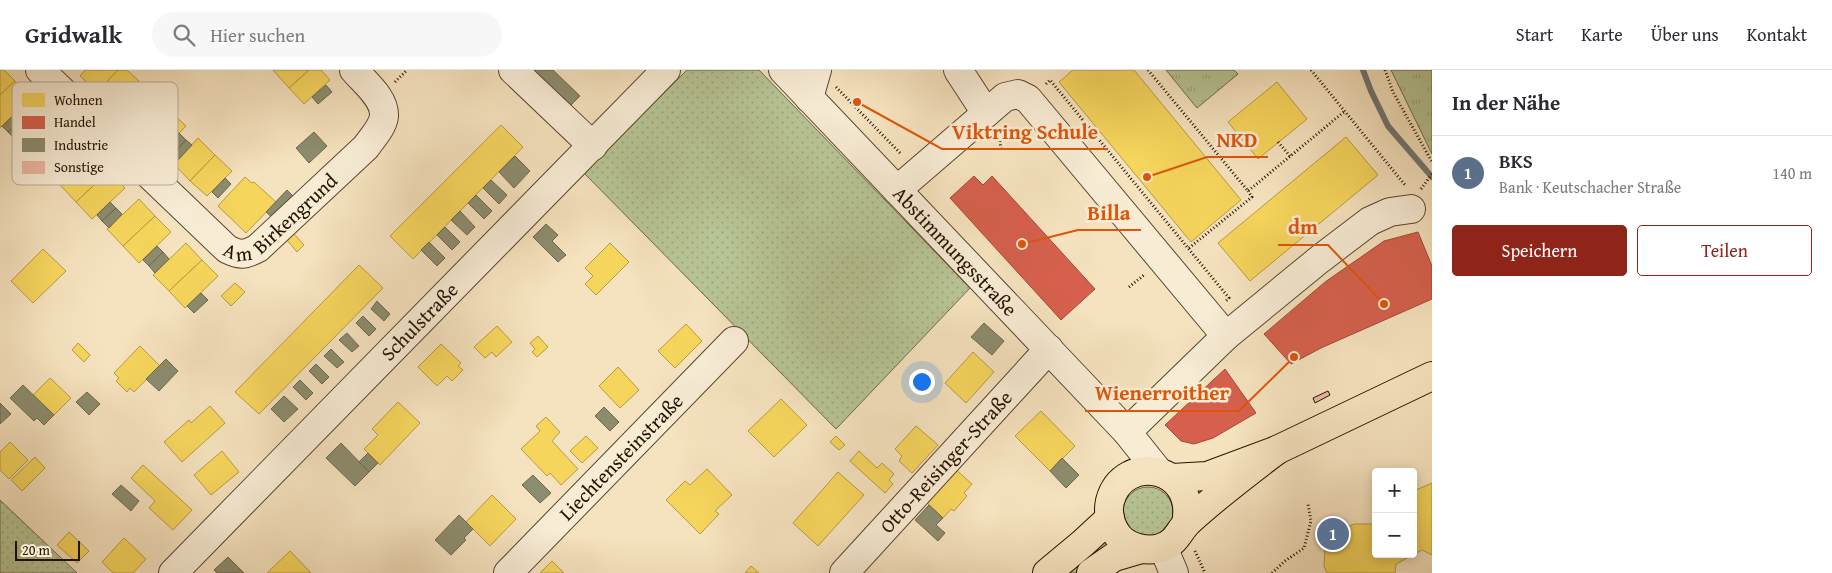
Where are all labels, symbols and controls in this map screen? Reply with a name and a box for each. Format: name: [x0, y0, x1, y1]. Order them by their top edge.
search box: [152, 12, 502, 57]
text: Gridwalk: [25, 17, 122, 52]
icon: search: [170, 21, 198, 49]
text: Hier suchen: [210, 21, 305, 49]
text: Start: [1516, 21, 1553, 48]
text: Karte: [1581, 21, 1623, 48]
text: Über uns: [1651, 21, 1719, 48]
text: Kontakt: [1747, 21, 1807, 48]
legend: [12, 82, 178, 185]
text: In der Nähe: [1452, 87, 1560, 118]
text: Wohnen: [54, 90, 103, 110]
text: Handel: [54, 112, 96, 132]
callout: Viktring Schule: [942, 113, 1108, 149]
text: Viktring Schule: [952, 116, 1098, 147]
callout: NKD: [1207, 121, 1268, 157]
text: NKD: [1217, 124, 1258, 155]
text: Industrie: [54, 135, 108, 155]
text: BKS: [1499, 147, 1533, 175]
text: Sonstige: [54, 157, 104, 177]
text: 1: [1464, 161, 1472, 185]
text: 140 m: [1772, 161, 1812, 185]
street label: Am Birkengrund: [219, 166, 344, 269]
text: Bank · Keutschacher Straße: [1499, 175, 1681, 199]
street label: Abstimmungsstraße: [887, 179, 1024, 322]
callout: Billa: [1078, 194, 1141, 230]
text: Billa: [1087, 197, 1131, 228]
callout: dm: [1278, 209, 1328, 245]
text: dm: [1288, 211, 1318, 242]
button: Speichern: [1452, 225, 1627, 276]
button: Teilen: [1637, 225, 1812, 276]
street label: Schulstraße: [374, 276, 464, 367]
your location: [909, 369, 935, 395]
callout: Wienerroither: [1085, 375, 1239, 411]
text: Wienerroither: [1095, 377, 1230, 408]
street label: Otto-Reisinger-Straße: [873, 383, 1019, 539]
street label: Liechtensteinstraße: [552, 387, 689, 527]
map controls: [1372, 468, 1417, 558]
button: +: [1372, 468, 1417, 513]
button: −: [1372, 513, 1417, 558]
pin: 1: [1317, 515, 1349, 553]
scale bar: [15, 538, 80, 561]
text: 20 m: [22, 540, 50, 560]

